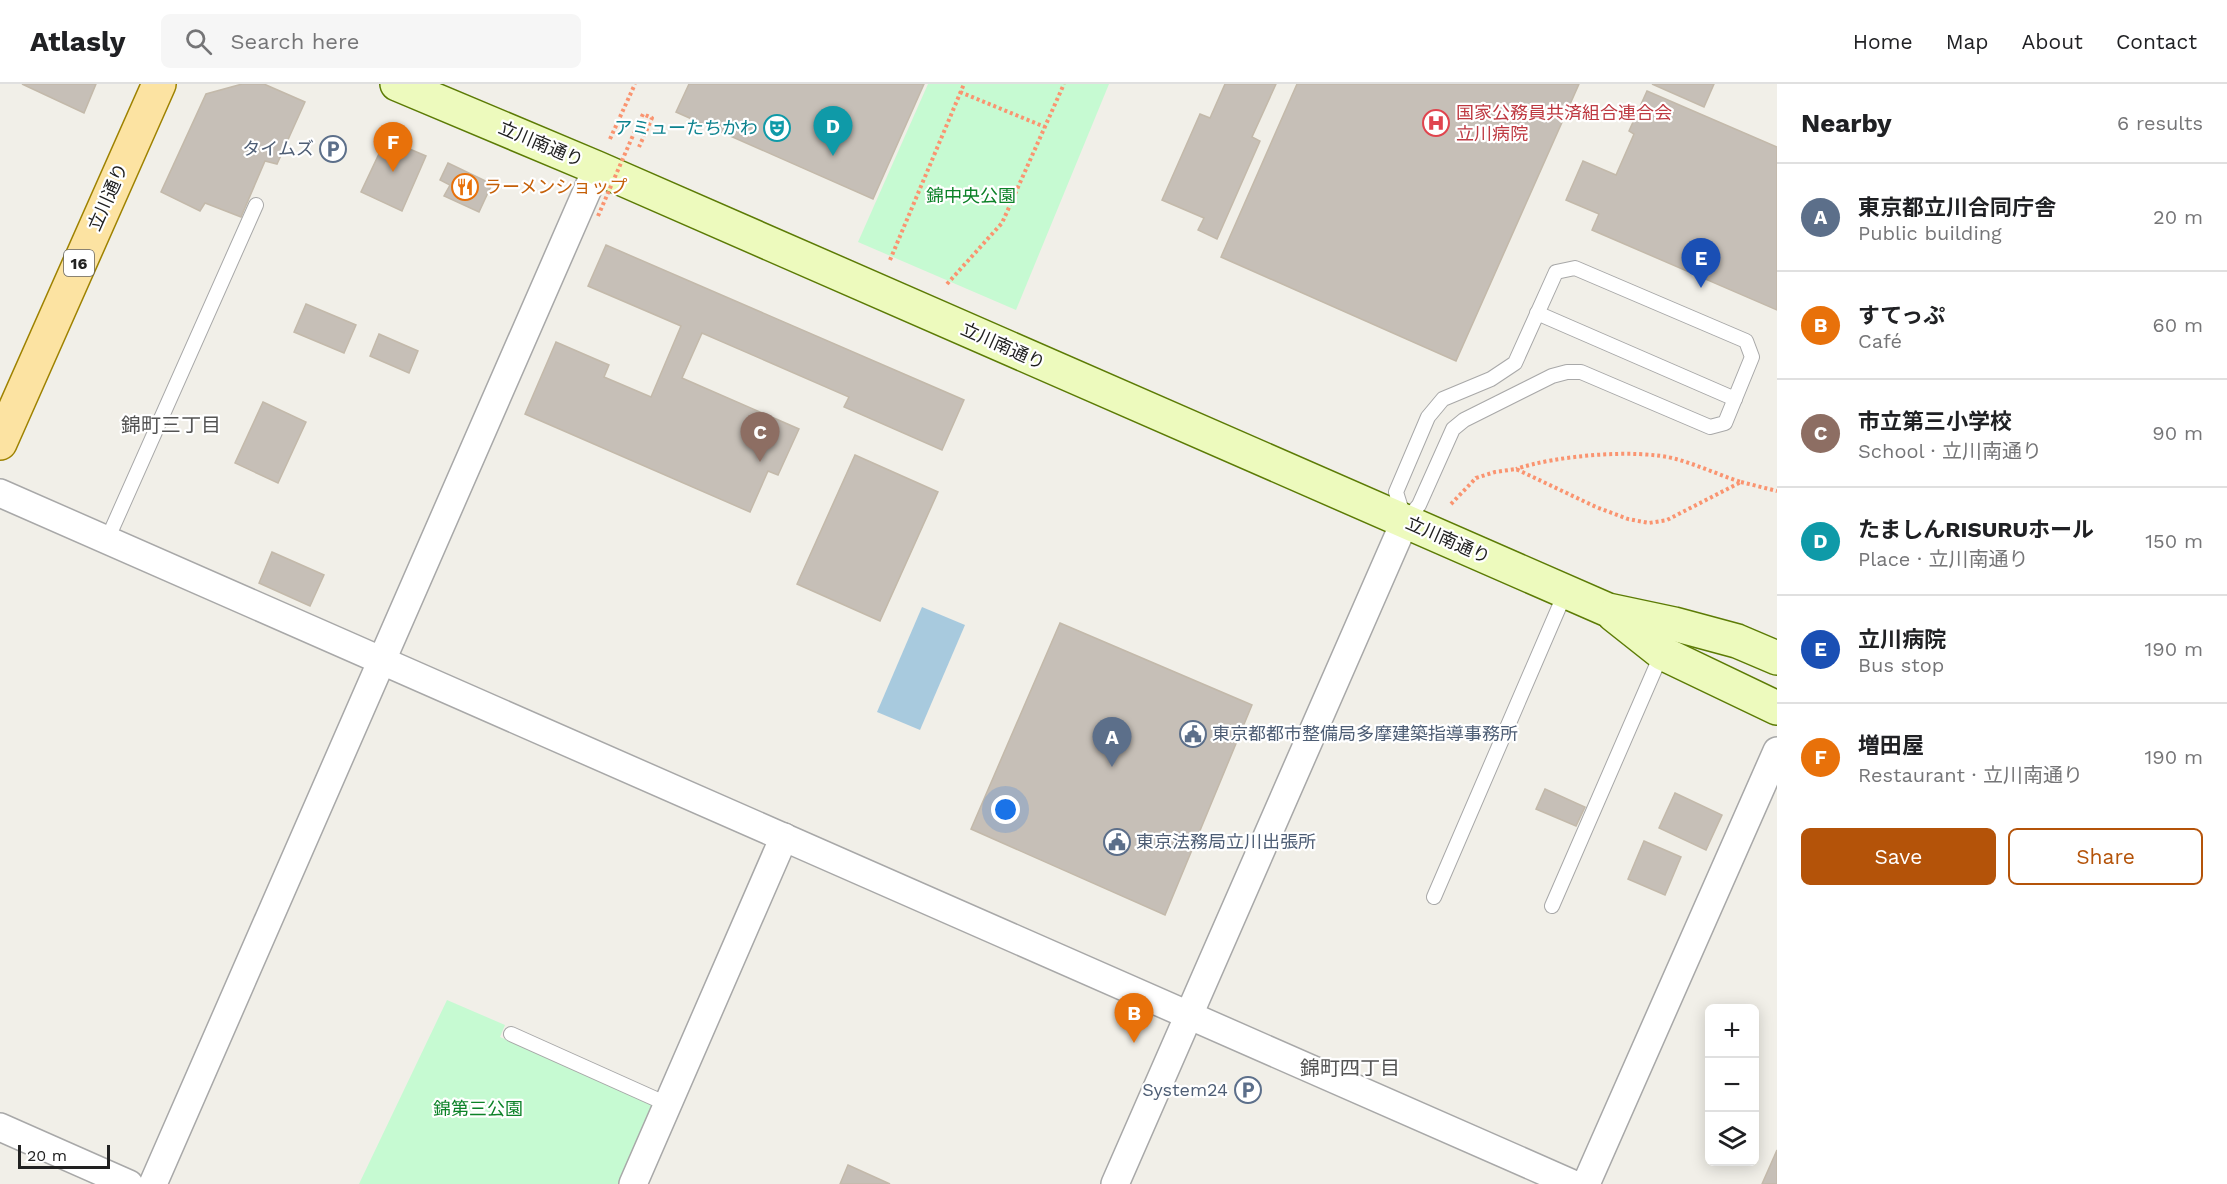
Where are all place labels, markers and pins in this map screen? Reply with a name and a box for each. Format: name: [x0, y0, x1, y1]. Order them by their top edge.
place label: 国家公務員共済組合連合会 立川病院: [1456, 102, 1672, 144]
pin: D: [814, 106, 852, 156]
hospital icon: 国家公務員共済組合連合会 立川病院: [1421, 108, 1451, 138]
theatre icon: アミューたちかわ: [762, 113, 792, 143]
place label: アミューたちかわ: [614, 117, 758, 138]
pin: F: [374, 122, 412, 172]
parking icon: タイムズ: [318, 134, 348, 164]
place label: タイムズ: [242, 138, 314, 159]
restaurant icon: ラーメンショップ: [450, 172, 480, 202]
place label: ラーメンショップ: [484, 176, 627, 197]
pin: E: [1682, 238, 1720, 288]
pin: C: [740, 412, 780, 462]
pin: A: [1092, 718, 1132, 767]
public building icon: 東京都都市整備局多摩建築指導事務所: [1178, 719, 1208, 749]
place label: 東京都都市整備局多摩建築指導事務所: [1212, 723, 1518, 744]
public building icon: 東京法務局立川出張所: [1102, 827, 1132, 857]
place label: 東京法務局立川出張所: [1136, 831, 1316, 852]
pin: B: [1114, 994, 1154, 1043]
parking icon: System24: [1233, 1075, 1263, 1105]
place label: System24: [1142, 1079, 1228, 1100]

